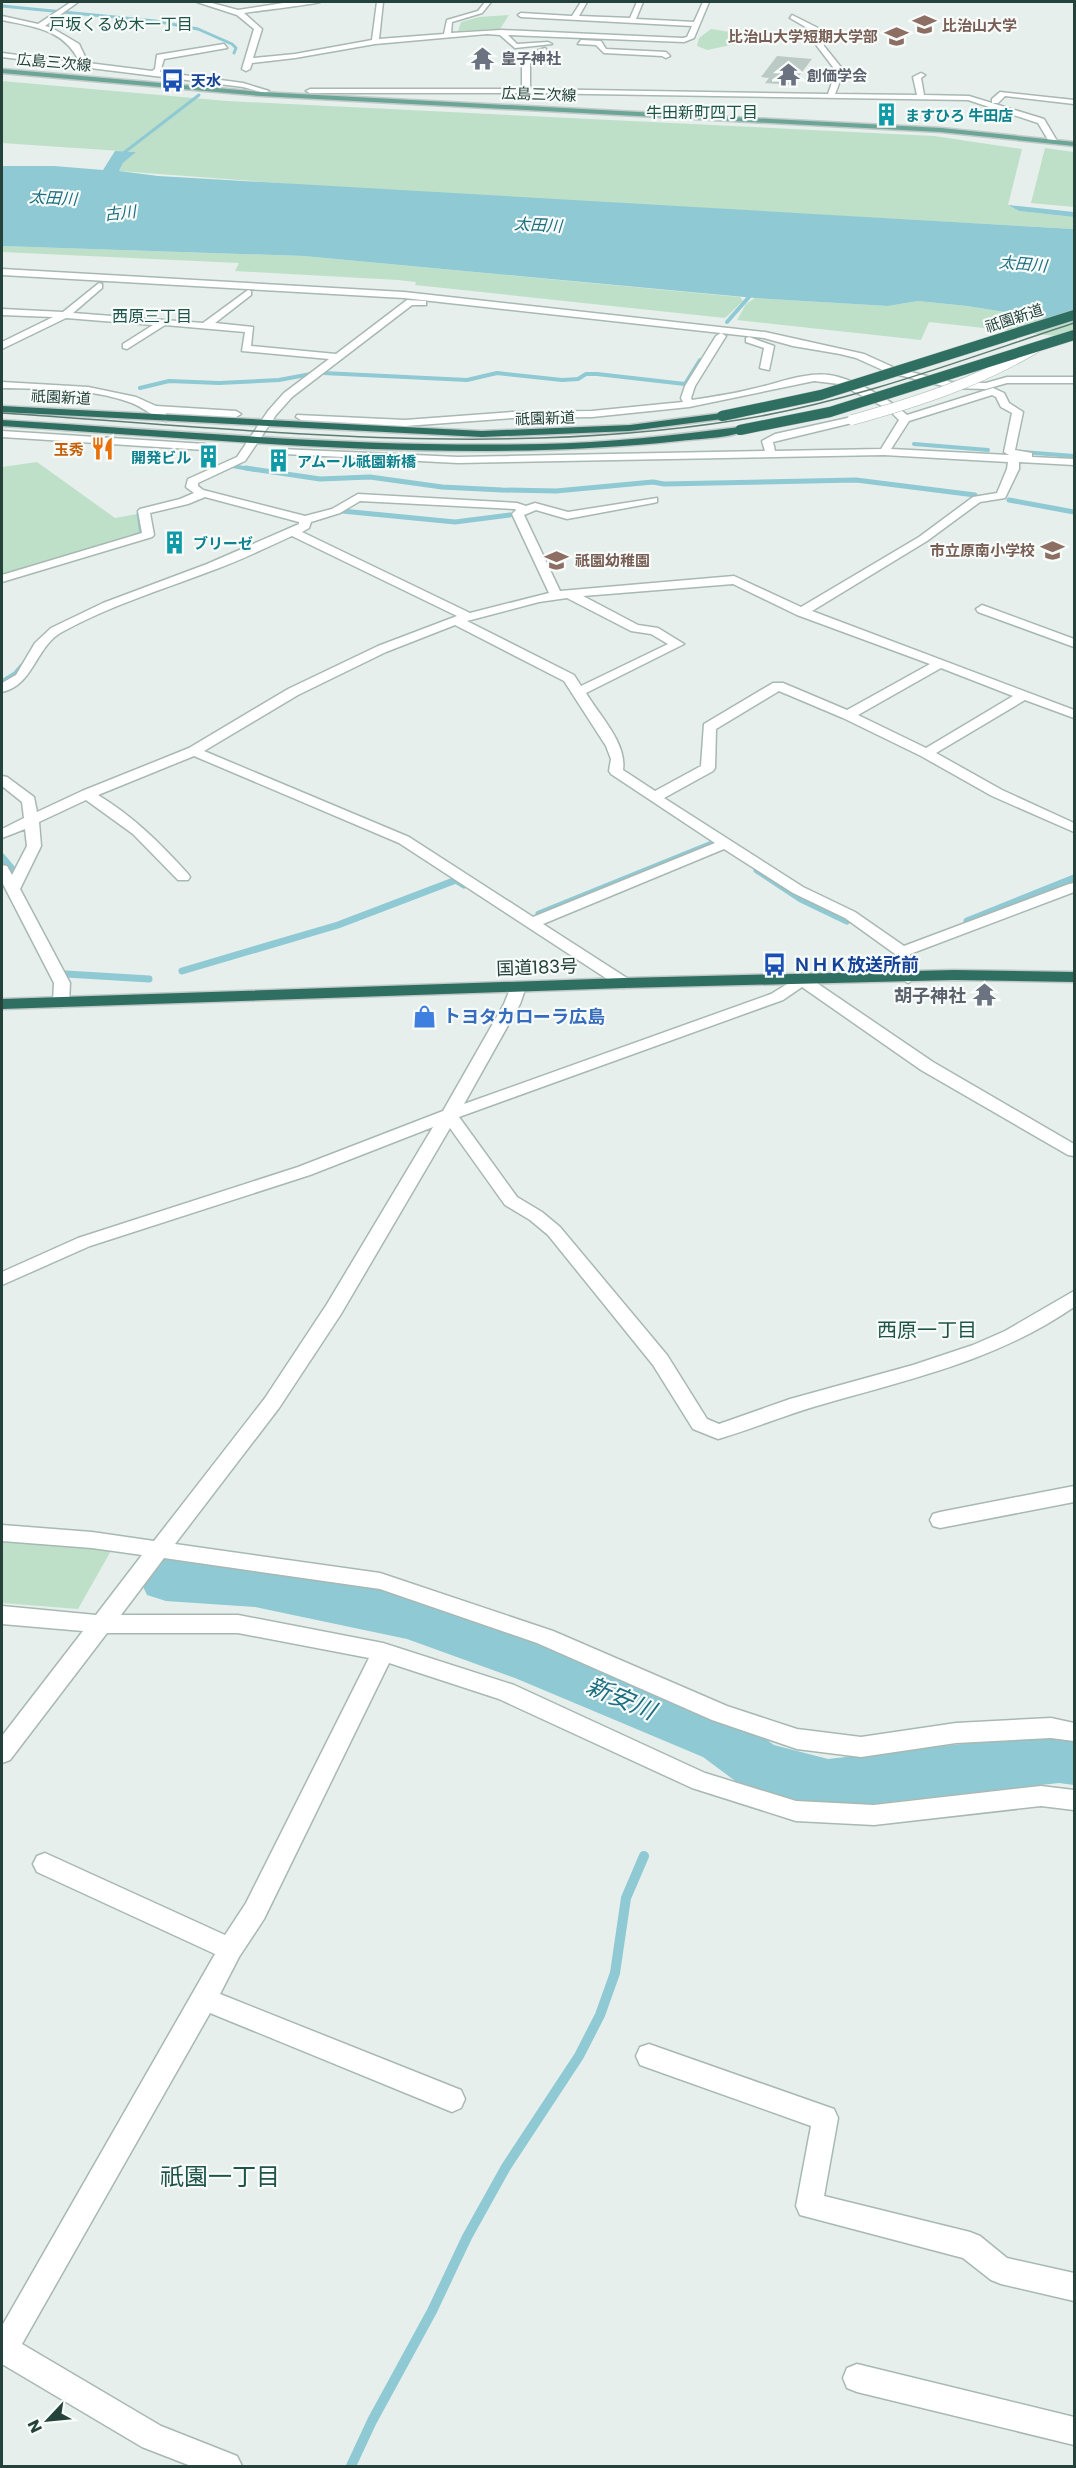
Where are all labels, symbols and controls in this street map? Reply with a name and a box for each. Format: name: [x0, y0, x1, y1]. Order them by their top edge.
school or university icon: 比治山大学: [911, 12, 937, 38]
district label: 戸坂くるめ木一丁目: [49, 13, 193, 36]
place label: 比治山大学: [942, 15, 1017, 36]
school or university icon: 比治山大学短期大学部: [883, 23, 909, 49]
place label: 比治山大学短期大学部: [728, 26, 878, 47]
temple icon: 皇子神社: [470, 45, 496, 71]
street label: 広島三次線: [16, 48, 92, 76]
place label: 皇子神社: [501, 48, 561, 69]
temple icon: 創価学会: [776, 62, 802, 88]
place label: 創価学会: [807, 65, 867, 86]
bus stop icon: 天水: [160, 67, 186, 93]
place label: 天水: [191, 70, 221, 91]
street label: 広島三次線: [501, 82, 577, 106]
district label: 牛田新町四丁目: [646, 101, 758, 124]
building icon: ますひろ 牛田店: [874, 102, 900, 128]
place label: ますひろ 牛田店: [905, 105, 1013, 126]
water label: 太田川: [28, 185, 80, 211]
water label: 古川: [103, 200, 139, 226]
water label: 太田川: [513, 212, 565, 238]
water label: 太田川: [998, 250, 1050, 278]
street label: 祇園新道: [982, 299, 1046, 337]
district label: 西原三丁目: [112, 305, 192, 328]
street label: 祇園新道: [30, 385, 92, 409]
street label: 祇園新道: [515, 406, 575, 430]
restaurant icon: 玉秀: [89, 436, 115, 462]
place label: 玉秀: [54, 439, 84, 460]
building icon: 開発ビル: [196, 444, 222, 470]
place label: 開発ビル: [131, 447, 191, 468]
building icon: アムール祇園新橋: [266, 448, 292, 474]
place label: アムール祇園新橋: [297, 451, 417, 472]
building icon: ブリーゼ: [162, 530, 188, 556]
place label: ブリーゼ: [193, 533, 253, 554]
school or university icon: 市立原南小学校: [1040, 537, 1066, 563]
place label: 市立原南小学校: [930, 540, 1035, 561]
school or university icon: 祇園幼稚園: [544, 547, 570, 573]
place label: 祇園幼稚園: [575, 550, 650, 571]
bus stop icon: ＮＨＫ放送所前: [762, 951, 788, 977]
place label: ＮＨＫ放送所前: [793, 952, 919, 977]
street label: 国道183号: [496, 953, 578, 981]
temple icon: 胡子神社: [971, 982, 997, 1008]
place label: 胡子神社: [894, 983, 966, 1008]
shop icon: トヨタカローラ広島: [412, 1003, 438, 1029]
place label: トヨタカローラ広島: [443, 1004, 605, 1029]
district label: 西原一丁目: [877, 1316, 977, 1344]
water label: 新安川: [581, 1669, 663, 1728]
district label: 祇園一丁目: [160, 2160, 280, 2193]
north arrow: [18, 2390, 78, 2450]
text: N: [22, 2416, 48, 2437]

